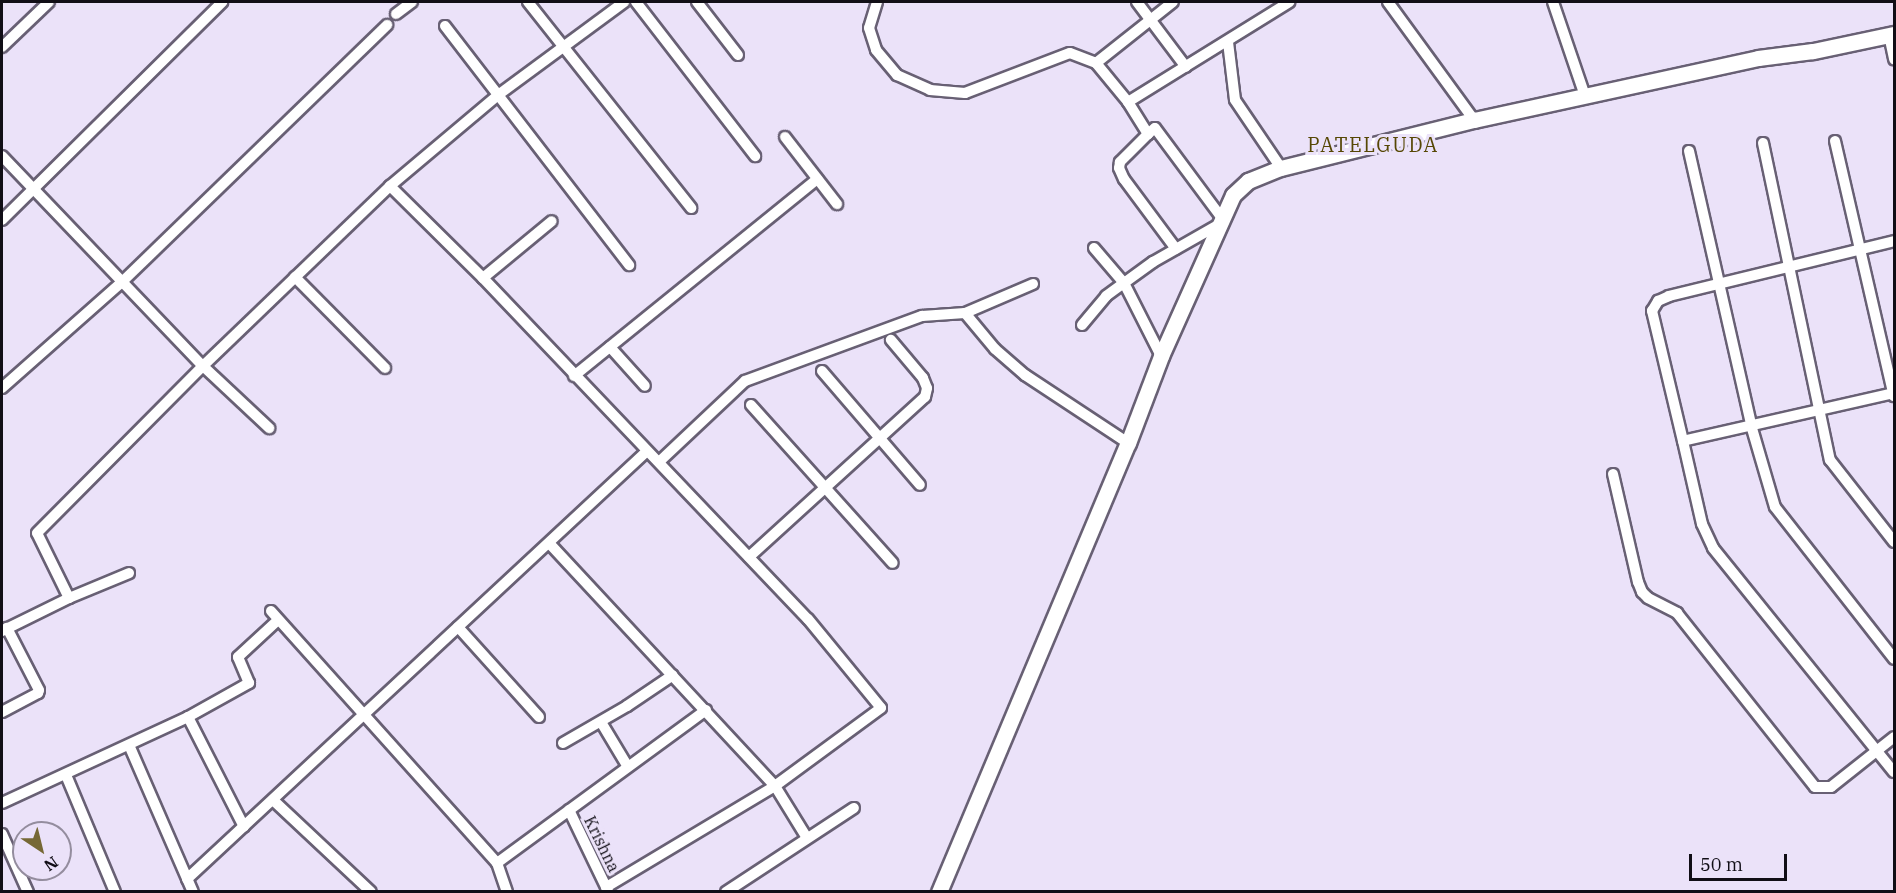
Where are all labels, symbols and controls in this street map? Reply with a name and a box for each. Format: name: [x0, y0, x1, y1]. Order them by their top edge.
district label: PATELGUDA: [1307, 132, 1439, 156]
street label: Krishna: [580, 813, 624, 875]
north arrow: [12, 821, 72, 881]
scale bar: [1692, 842, 1790, 880]
text: N: [40, 852, 62, 876]
text: 50 m: [1700, 853, 1743, 876]

